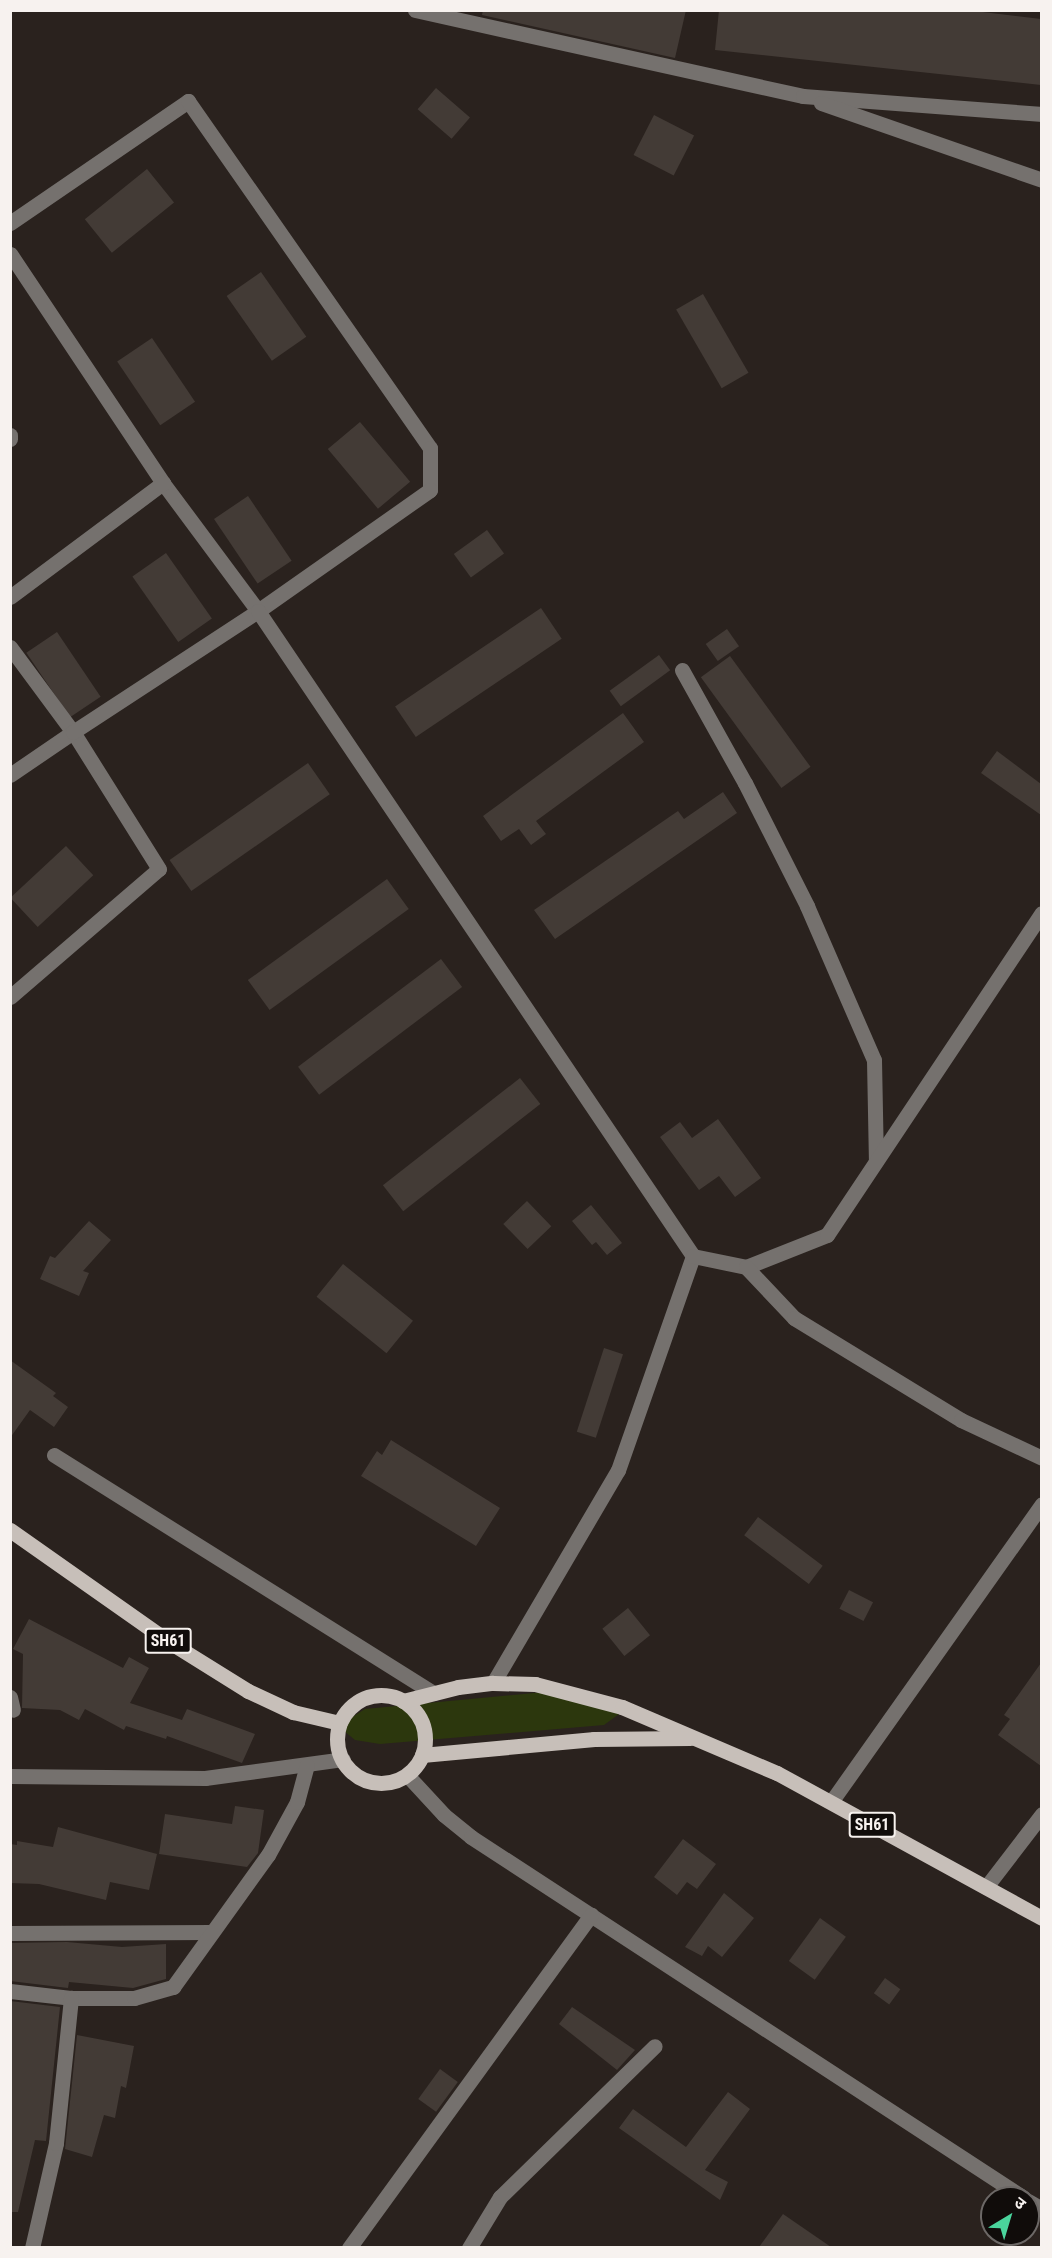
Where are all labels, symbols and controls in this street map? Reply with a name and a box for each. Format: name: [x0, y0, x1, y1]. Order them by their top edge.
road number: SH61: [144, 1628, 192, 1654]
road number: SH61: [848, 1812, 896, 1838]
north arrow: [980, 2186, 1040, 2246]
text: उ: [1011, 2193, 1030, 2213]

